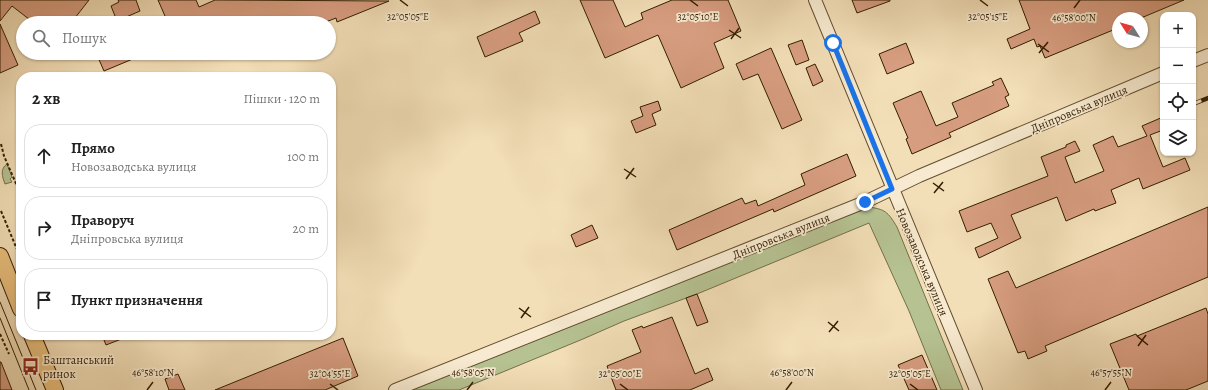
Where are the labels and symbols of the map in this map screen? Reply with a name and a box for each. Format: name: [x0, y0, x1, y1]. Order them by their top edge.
text: 32°05'05"E: [387, 10, 429, 23]
text: 32°05'10"E: [678, 10, 719, 23]
text: 32°05'15"E: [968, 10, 1008, 23]
text: 46°58'00"N: [1052, 11, 1096, 24]
north arrow: [1112, 12, 1148, 48]
route start: [824, 34, 842, 52]
street label: Дніпровська вулиця: [1028, 81, 1130, 137]
route end: [856, 193, 874, 211]
street label: Новозаводська вулиця: [892, 206, 952, 319]
street label: Дніпровська вулиця: [730, 209, 832, 263]
place label: Баштанський ринок: [43, 352, 114, 382]
bus stop icon: Баштанський ринок: [20, 357, 40, 377]
text: 46°58'10"N: [132, 366, 174, 379]
text: 46°58'05"N: [452, 366, 494, 379]
text: 46°58'00"N: [770, 366, 814, 379]
text: 46°57'55"N: [1090, 366, 1132, 379]
text: 32°04'55"E: [309, 367, 351, 380]
text: 32°05'00"E: [599, 367, 642, 380]
text: 32°05'05"E: [889, 367, 931, 380]

